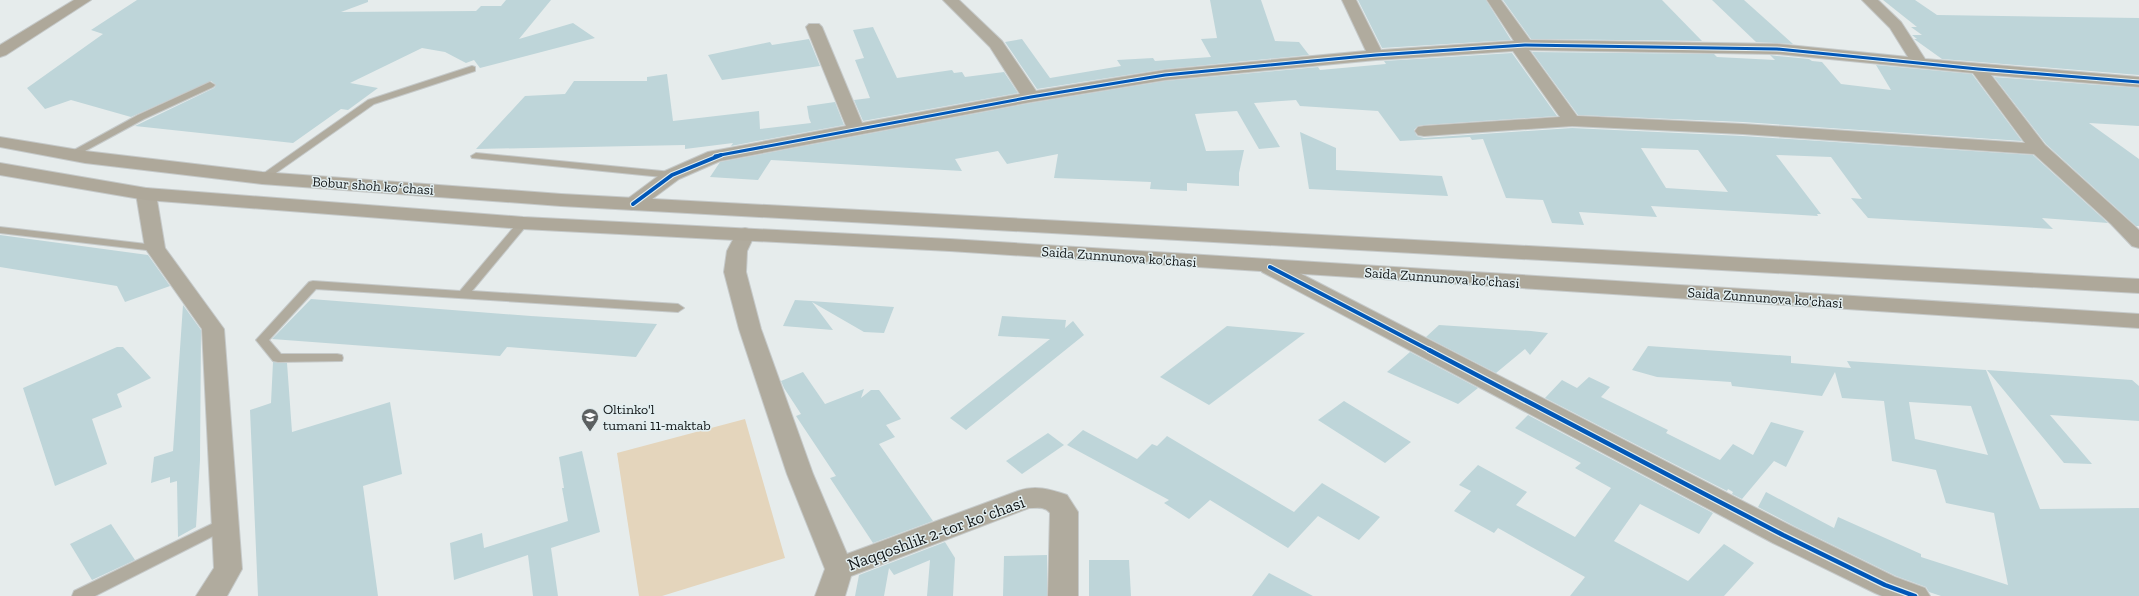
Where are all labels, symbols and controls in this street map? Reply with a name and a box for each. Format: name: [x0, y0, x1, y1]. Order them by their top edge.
street label: Bobur shoh koʻchasi: [312, 173, 434, 199]
street label: Saida Zunnunova ko'chasi: [1041, 243, 1197, 271]
street label: Saida Zunnunova ko'chasi: [1364, 264, 1520, 292]
street label: Saida Zunnunova ko'chasi: [1687, 284, 1843, 312]
place label: Oltinko'l tumani 11-maktab: [603, 401, 711, 434]
school or university icon: Oltinko'l tumani 11-maktab: [580, 407, 600, 432]
street label: Naqqoshlik 2-tor koʻchasi: [845, 492, 1028, 574]

